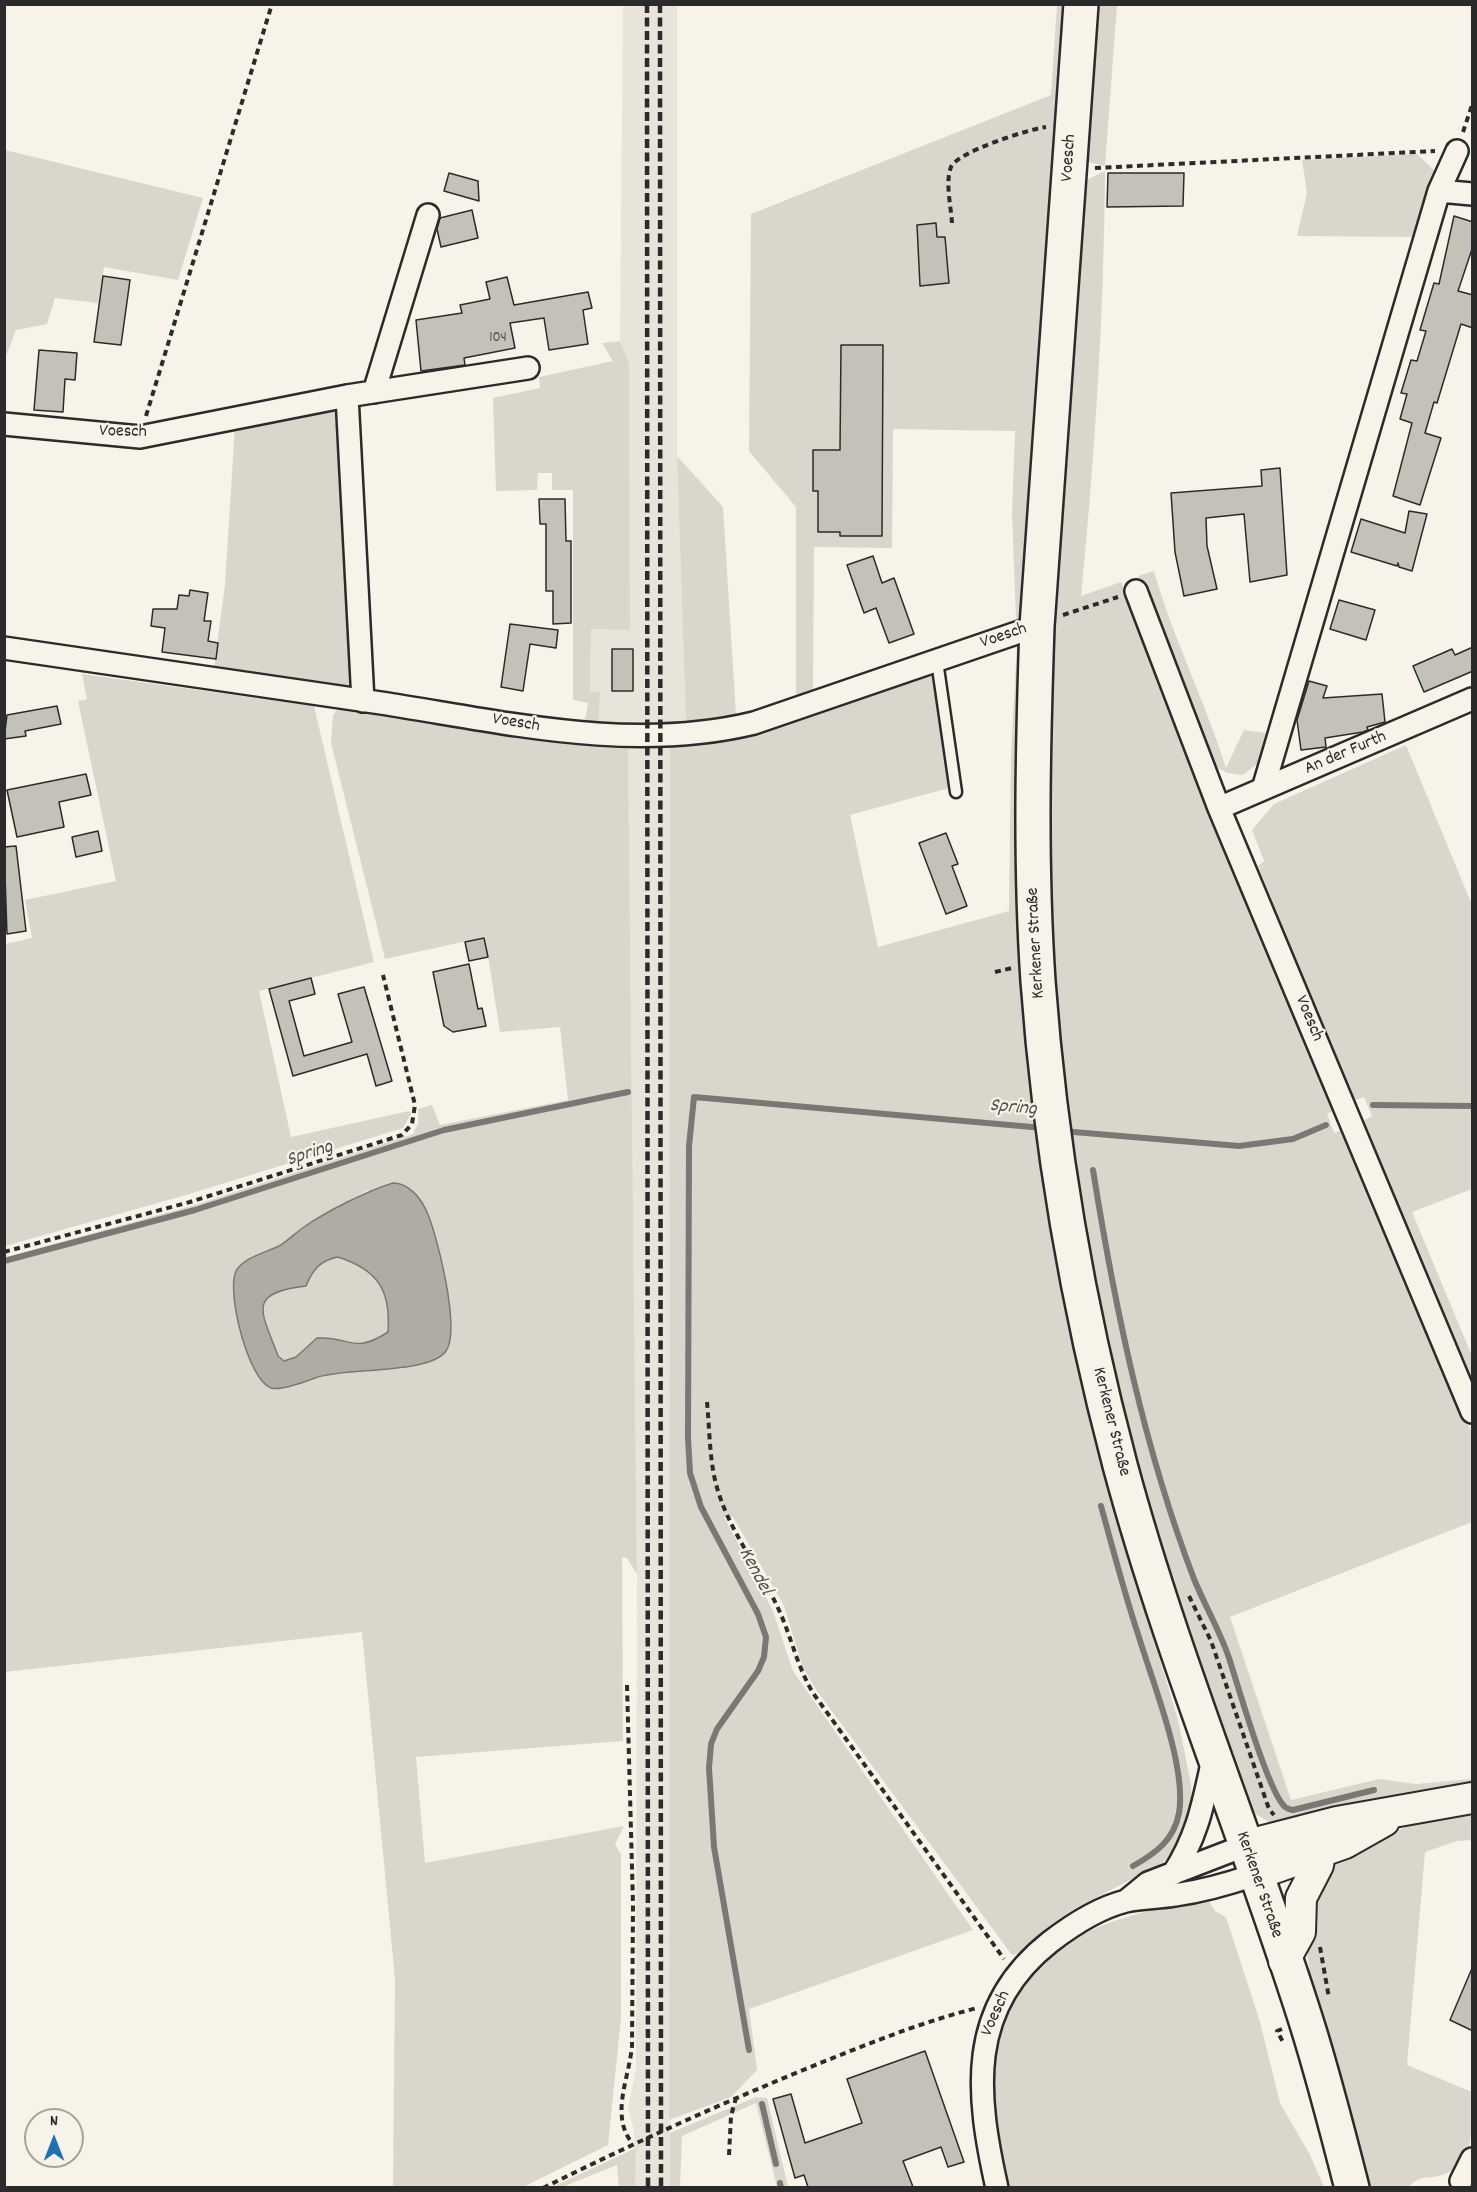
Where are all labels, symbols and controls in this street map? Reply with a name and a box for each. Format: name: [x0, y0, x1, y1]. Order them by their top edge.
street label: Voesch: [1058, 133, 1082, 183]
house number: 104: [489, 330, 507, 348]
street label: Voesch: [99, 422, 147, 444]
street label: Voesch: [978, 619, 1030, 655]
street label: Voesch: [491, 710, 541, 738]
street label: An der Furth: [1302, 727, 1390, 781]
street label: Kerkener Straße: [1023, 887, 1051, 999]
street label: Voesch: [1289, 993, 1327, 1045]
water label: Spring: [988, 1095, 1038, 1123]
water label: Spring: [284, 1136, 336, 1174]
street label: Kerkener Straße: [1086, 1365, 1134, 1479]
water label: Kendel: [732, 1544, 776, 1600]
street label: Kerkener Straße: [1230, 1829, 1286, 1941]
street label: Voesch: [977, 1988, 1017, 2040]
north arrow: [24, 2108, 84, 2168]
text: N: [50, 2110, 58, 2133]

